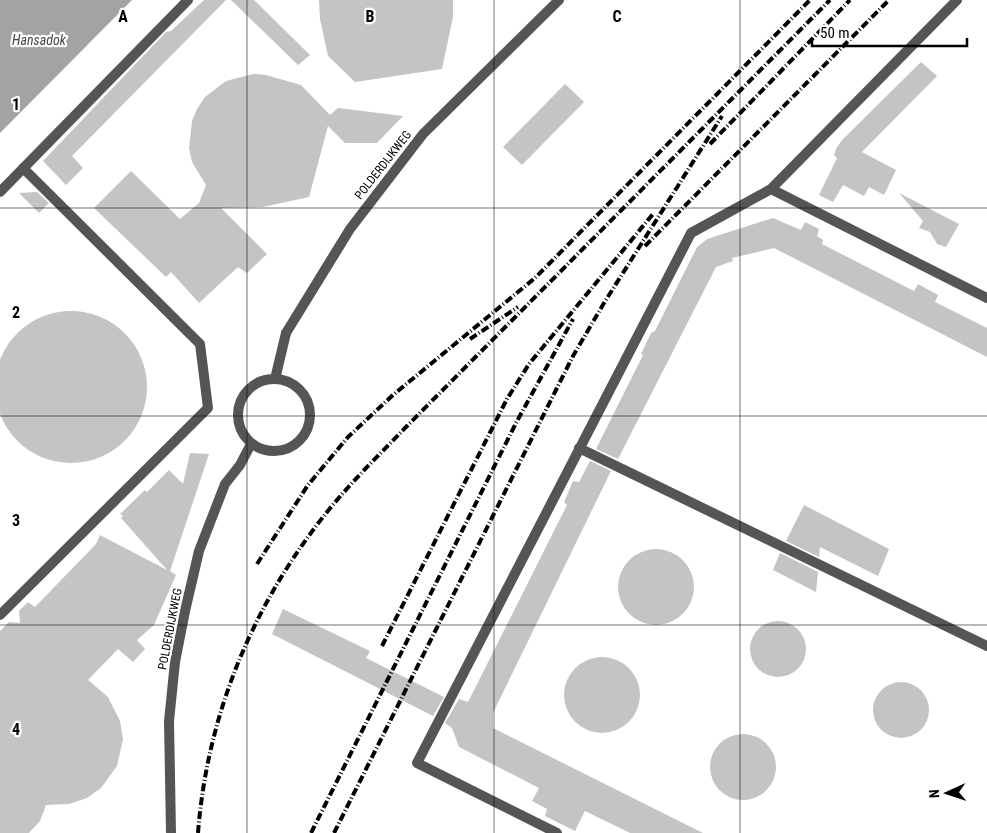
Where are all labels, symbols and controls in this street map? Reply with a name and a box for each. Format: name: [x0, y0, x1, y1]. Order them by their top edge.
text: A: [118, 7, 128, 26]
text: B: [366, 7, 375, 26]
text: C: [612, 7, 622, 26]
scale bar: [812, 15, 967, 47]
text: 50 m: [820, 24, 850, 42]
water label: Hansadok: [12, 32, 67, 48]
text: 1: [12, 95, 20, 114]
street label: POLDERDIJKWEG: [352, 128, 414, 202]
text: 2: [12, 303, 20, 322]
text: 3: [12, 511, 20, 530]
street label: POLDERDIJKWEG: [155, 587, 185, 671]
text: 4: [12, 720, 20, 739]
north arrow: [922, 768, 972, 818]
text: N: [926, 789, 942, 798]

